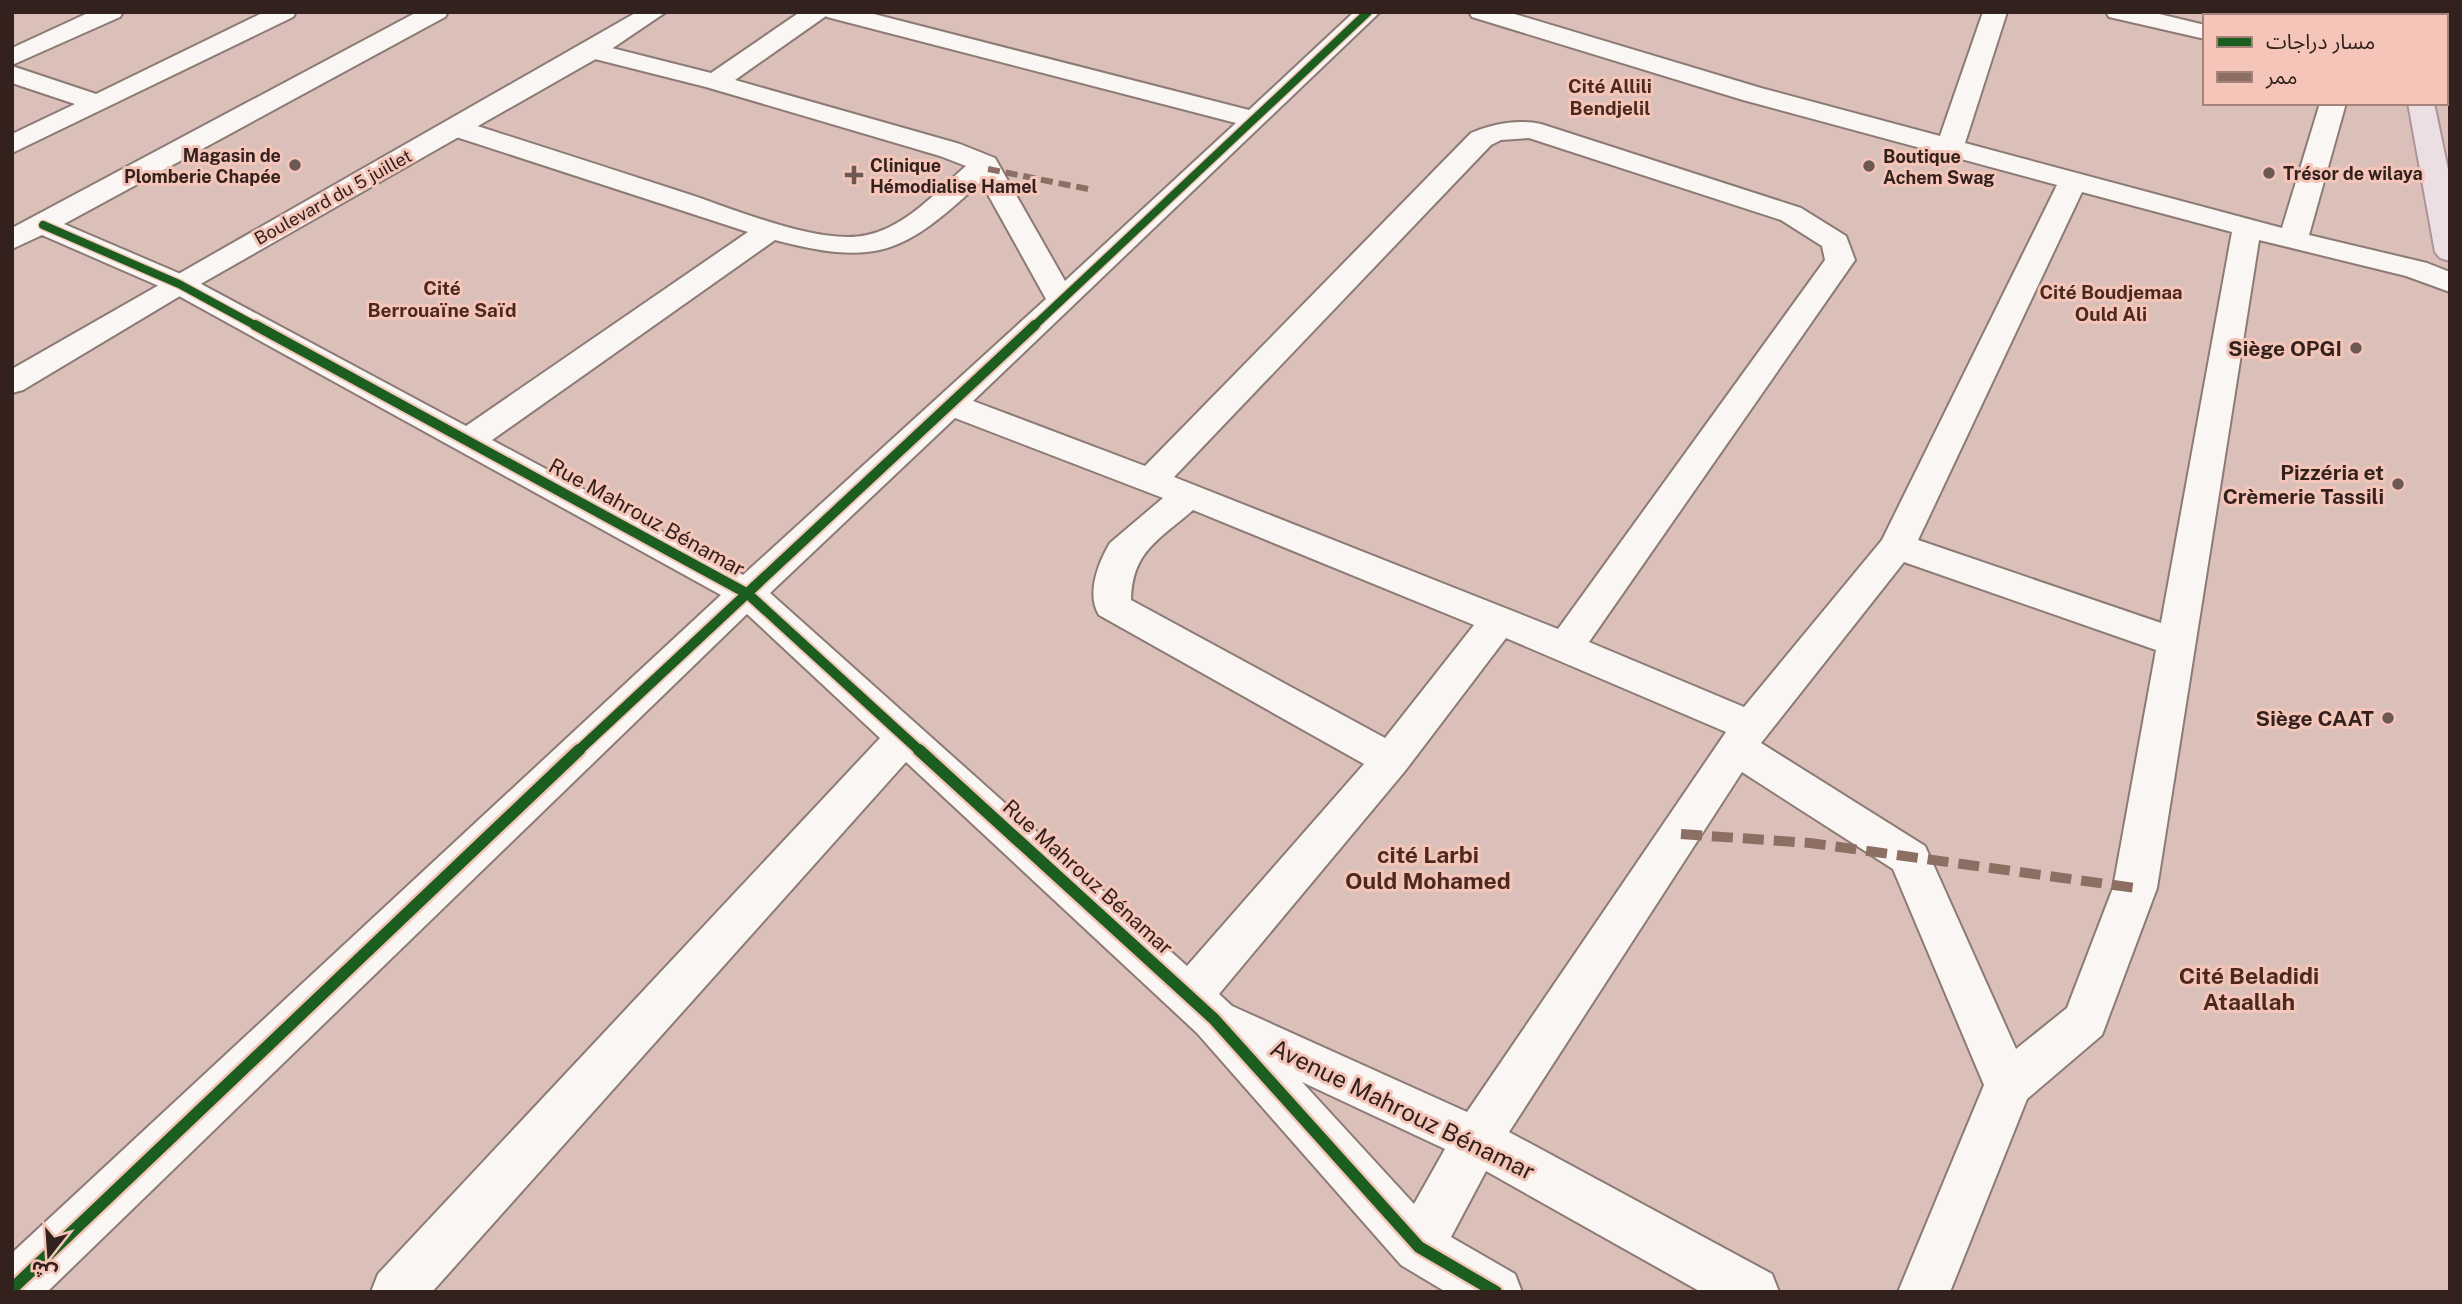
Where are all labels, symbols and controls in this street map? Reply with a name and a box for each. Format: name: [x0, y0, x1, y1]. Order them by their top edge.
legend: [2203, 14, 2448, 105]
text: مسار دراجات: [2266, 29, 2375, 54]
text: ممر: [2265, 64, 2297, 89]
district label: Cité Allili Bendjelil: [1568, 75, 1652, 119]
place label: Magasin de Plomberie Chapée: [124, 145, 281, 187]
street label: Boulevard du 5 juillet: [251, 145, 415, 249]
place label: Boutique Achem Swag: [1883, 146, 1995, 188]
place label: Clinique Hémodialise Hamel: [870, 155, 1038, 197]
marker: Magasin de Plomberie Chapée: [287, 157, 303, 173]
marker: Boutique Achem Swag: [1861, 158, 1877, 174]
place label: Trésor de wilaya: [2283, 163, 2423, 184]
marker: Clinique Hémodialise Hamel: [844, 165, 864, 185]
marker: Trésor de wilaya: [2261, 165, 2277, 181]
district label: Cité Berrouaïne Saïd: [367, 277, 517, 321]
district label: Cité Boudjemaa Ould Ali: [2039, 281, 2183, 325]
place label: Siège OPGI: [2228, 336, 2342, 361]
marker: Siège OPGI: [2348, 340, 2364, 356]
street label: Rue Mahrouz Bénamar: [545, 453, 749, 581]
place label: Pizzéria et Crèmerie Tassili: [2223, 460, 2384, 509]
marker: Pizzéria et Crèmerie Tassili: [2390, 476, 2406, 492]
place label: Siège CAAT: [2256, 706, 2374, 731]
marker: Siège CAAT: [2380, 710, 2396, 726]
street label: Rue Mahrouz Bénamar: [998, 794, 1178, 960]
district label: cité Larbi Ould Mohamed: [1345, 841, 1511, 894]
district label: Cité Beladidi Ataallah: [2179, 962, 2319, 1015]
street label: Avenue Mahrouz Bénamar: [1266, 1033, 1540, 1185]
north arrow: [14, 1220, 84, 1290]
text: ش: [28, 1257, 60, 1286]

